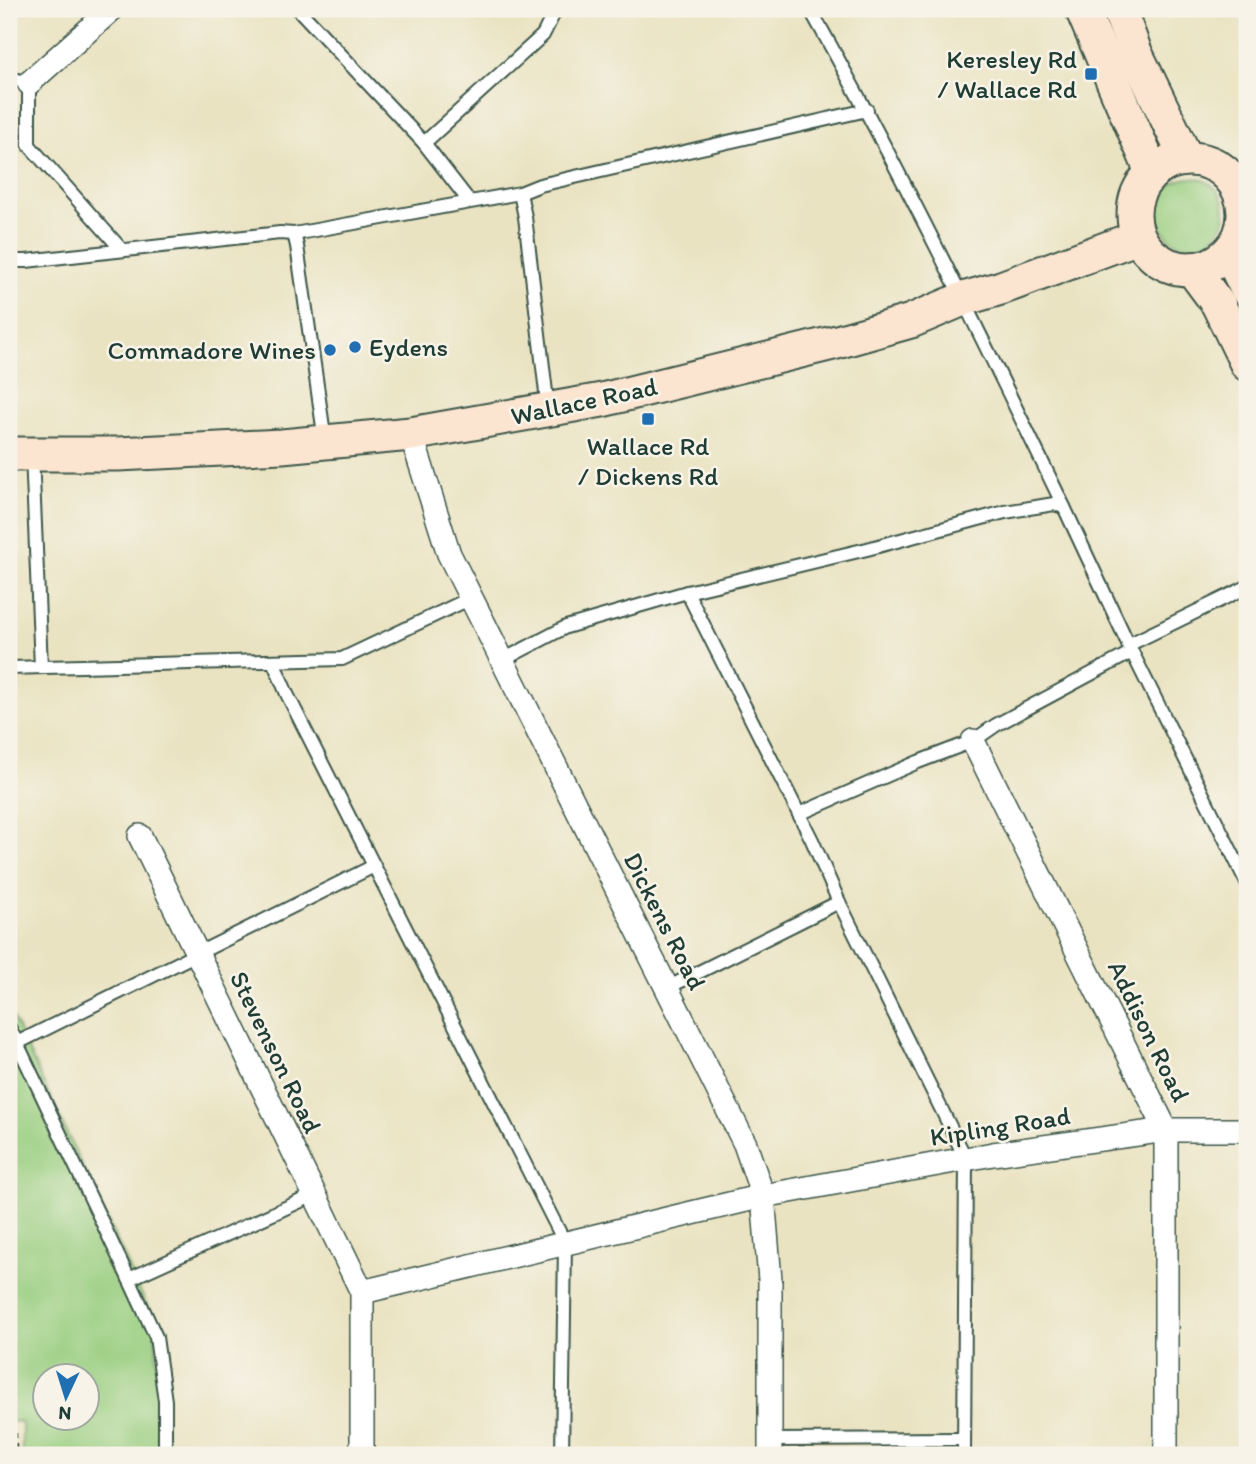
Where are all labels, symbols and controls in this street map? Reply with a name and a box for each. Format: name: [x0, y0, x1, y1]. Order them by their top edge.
place label: Keresley Rd / Wallace Rd: [937, 43, 1078, 105]
marker: Keresley Rd / Wallace Rd: [1083, 66, 1099, 82]
place label: Eydens: [369, 331, 448, 363]
place label: Commadore Wines: [107, 334, 316, 366]
marker: Eydens: [347, 339, 363, 355]
marker: Commadore Wines: [322, 342, 338, 358]
street label: Wallace Road: [508, 370, 661, 432]
marker: Wallace Rd / Dickens Rd: [640, 411, 656, 427]
place label: Wallace Rd / Dickens Rd: [578, 430, 718, 492]
street label: Dickens Road: [617, 847, 713, 995]
street label: Addison Road: [1101, 955, 1197, 1107]
street label: Stevenson Road: [223, 966, 329, 1138]
street label: Kipling Road: [928, 1099, 1072, 1153]
north arrow: [32, 1362, 102, 1432]
text: N: [58, 1402, 72, 1425]

